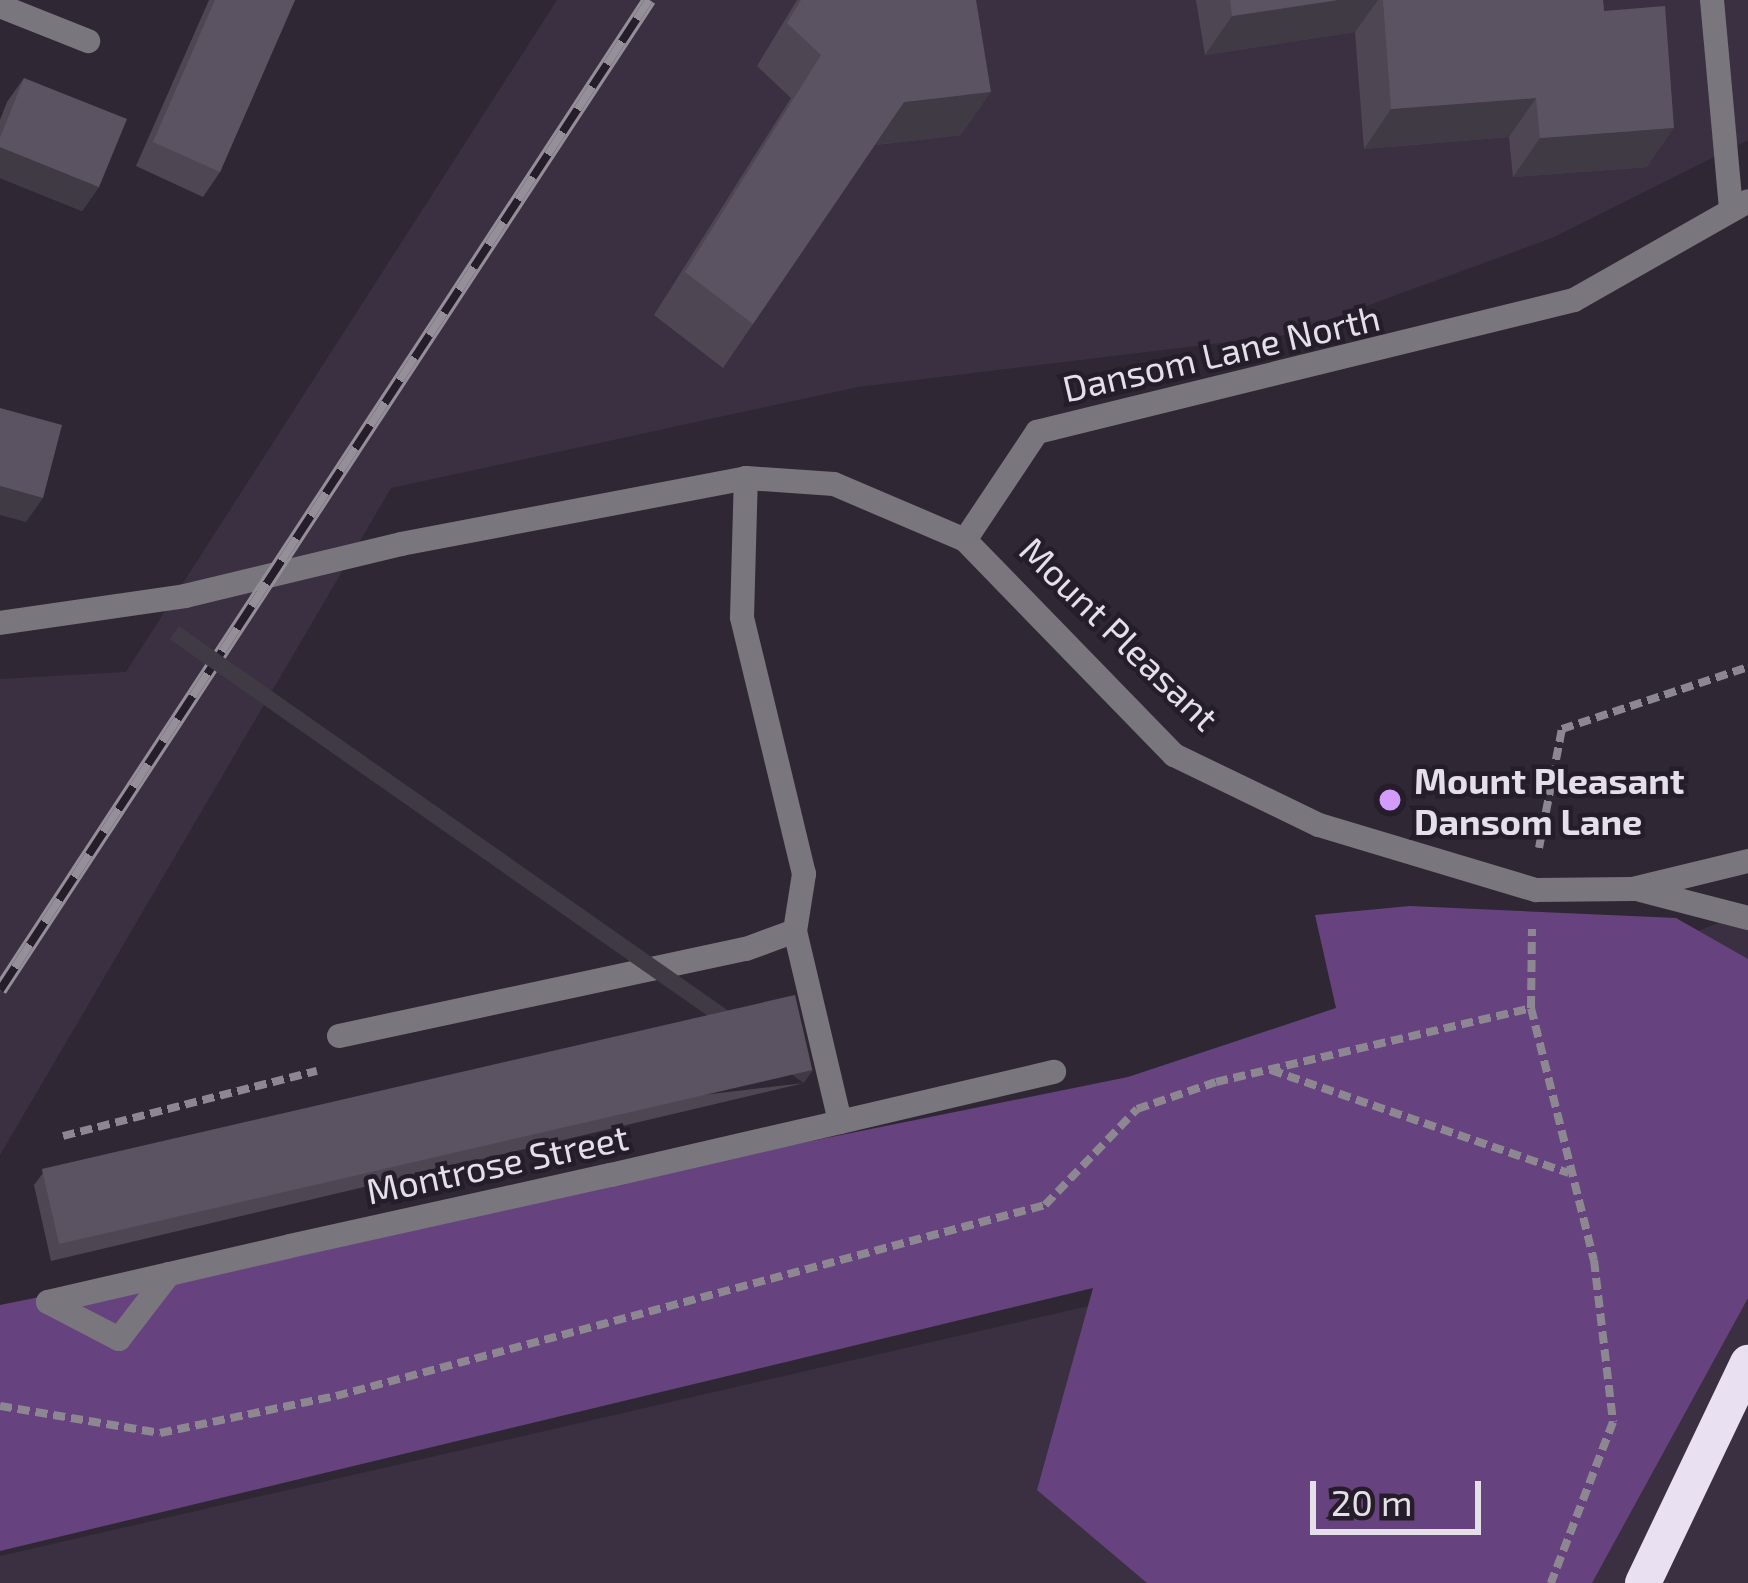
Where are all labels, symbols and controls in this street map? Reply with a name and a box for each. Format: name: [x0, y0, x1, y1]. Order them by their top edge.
street label: Dansom Lane North: [1058, 294, 1384, 410]
street label: Mount Pleasant: [1012, 528, 1228, 738]
place label: Mount Pleasant Dansom Lane: [1414, 757, 1685, 842]
marker: Mount Pleasant Dansom Lane: [1377, 787, 1403, 813]
street label: Montrose Street: [362, 1114, 632, 1212]
scale bar: [1316, 1457, 1487, 1531]
text: 20 m: [1331, 1480, 1413, 1523]

